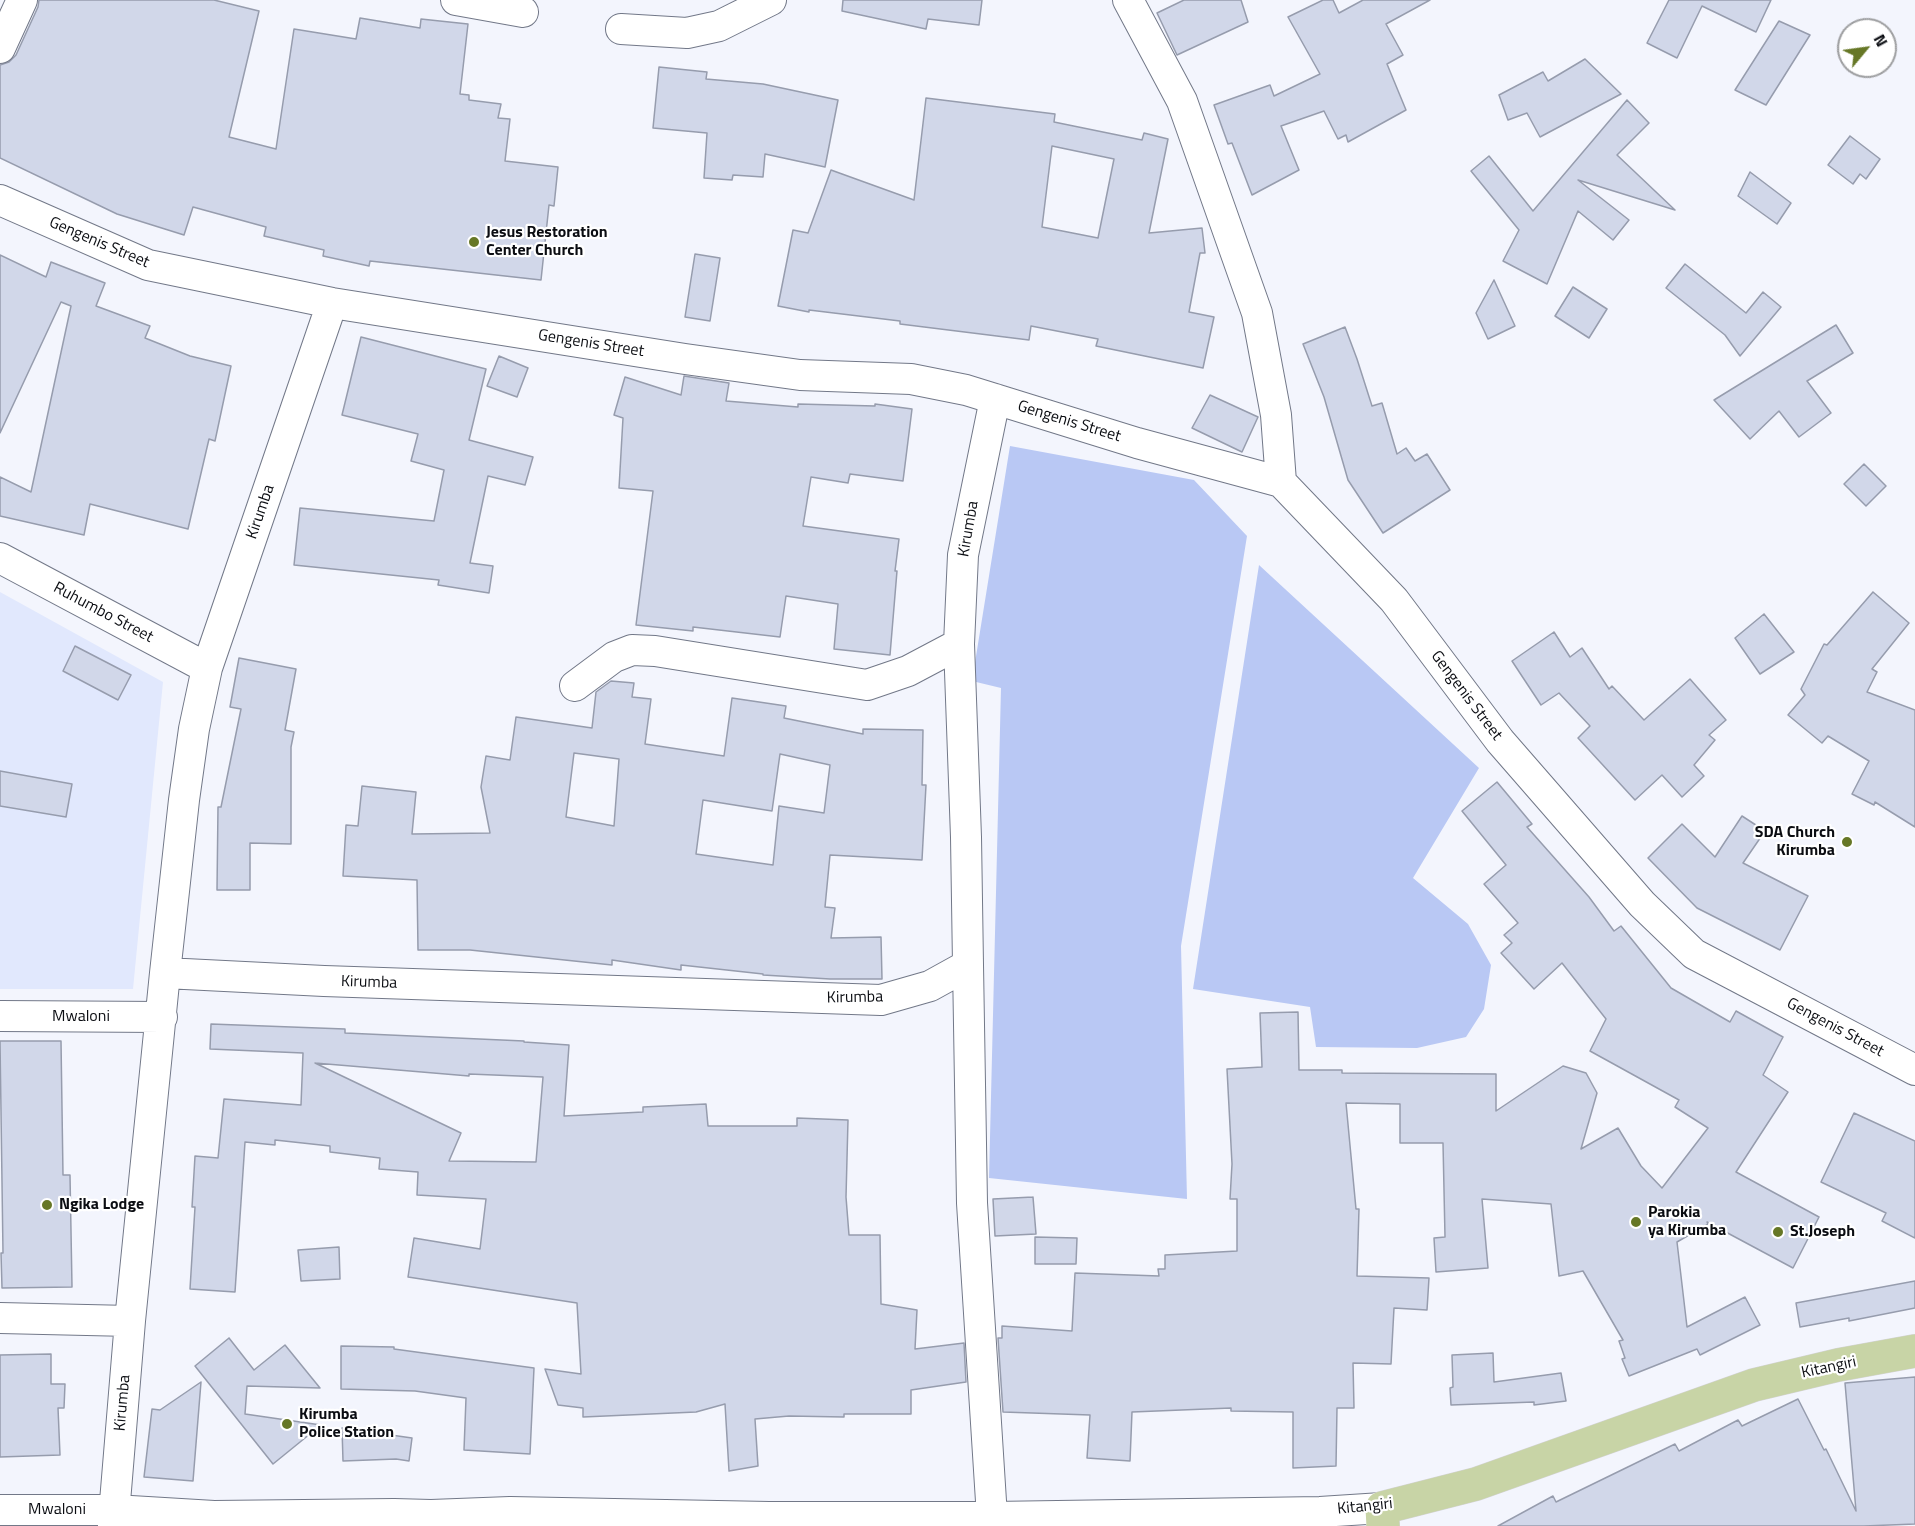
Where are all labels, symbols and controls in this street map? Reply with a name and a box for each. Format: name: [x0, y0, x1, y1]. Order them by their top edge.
north arrow: [1837, 18, 1897, 78]
text: N: [1868, 30, 1894, 51]
street label: Gengenis Street: [46, 213, 152, 273]
place label: Jesus Restoration Center Church: [486, 223, 608, 261]
marker: Jesus Restoration Center Church: [467, 235, 481, 249]
street label: Gengenis Street: [537, 326, 645, 362]
street label: Gengenis Street: [1015, 397, 1123, 447]
street label: Kirumba: [243, 482, 279, 542]
street label: Kirumba: [955, 500, 983, 558]
street label: Ruhumbo Street: [50, 579, 156, 647]
street label: Gengenis Street: [1426, 647, 1506, 745]
place label: SDA Church Kirumba: [1755, 823, 1835, 861]
marker: SDA Church Kirumba: [1840, 835, 1854, 849]
street label: Kirumba: [340, 972, 398, 994]
street label: Kirumba: [827, 988, 883, 1008]
street label: Gengenis Street: [1783, 994, 1887, 1062]
street label: Mwaloni: [52, 1007, 110, 1027]
place label: Ngika Lodge: [59, 1195, 144, 1215]
marker: Ngika Lodge: [40, 1198, 54, 1212]
place label: Parokia ya Kirumba: [1648, 1203, 1726, 1241]
marker: Parokia ya Kirumba: [1629, 1215, 1643, 1229]
place label: St.Joseph: [1790, 1222, 1855, 1242]
marker: St.Joseph: [1771, 1225, 1785, 1239]
street label: Kitangiri: [1800, 1353, 1858, 1383]
street label: Kirumba: [111, 1374, 135, 1432]
place label: Kirumba Police Station: [299, 1405, 394, 1443]
marker: Kirumba Police Station: [280, 1417, 294, 1431]
street label: Kitangiri: [1336, 1495, 1394, 1519]
street label: Mwaloni: [28, 1500, 86, 1520]

